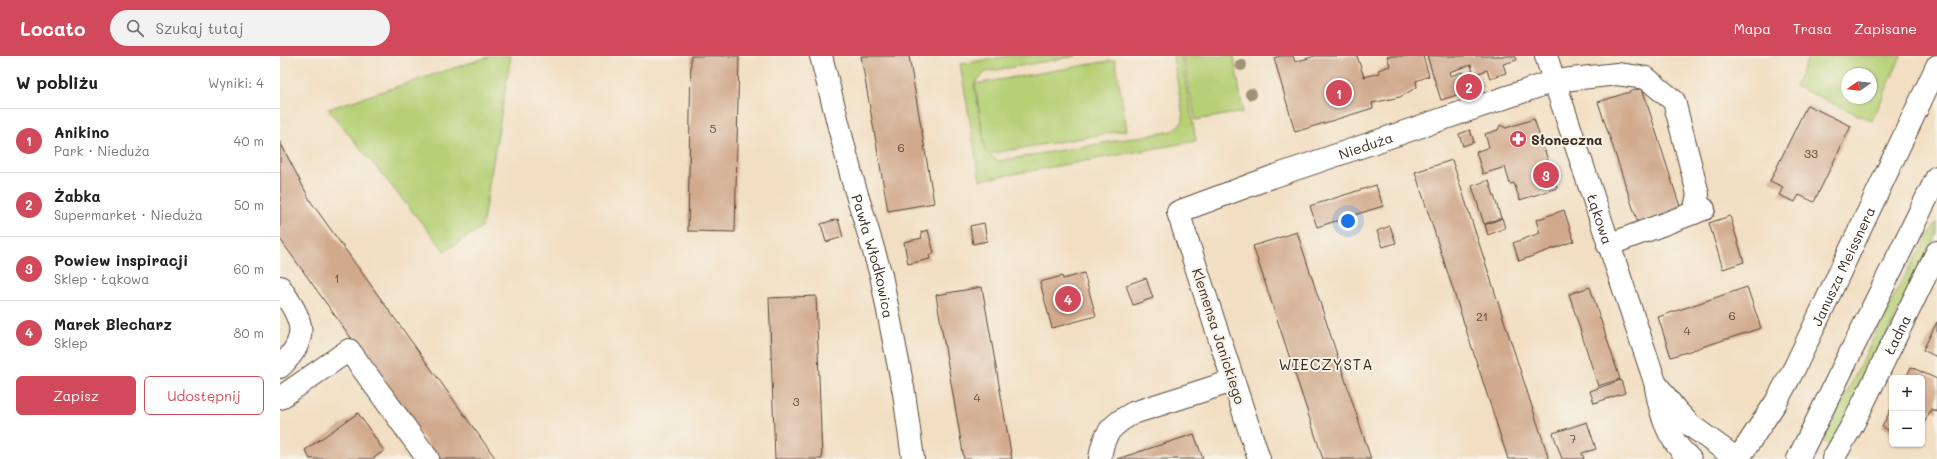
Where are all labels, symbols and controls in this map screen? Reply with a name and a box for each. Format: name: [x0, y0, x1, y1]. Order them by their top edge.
search box: [110, 10, 390, 46]
text: Locato: [20, 16, 86, 41]
icon: search: [124, 17, 146, 39]
text: Szukaj tutaj: [156, 18, 244, 38]
text: Mapa: [1734, 19, 1771, 38]
text: Trasa: [1793, 19, 1832, 38]
text: Zapisane: [1854, 19, 1917, 38]
north arrow: [1841, 68, 1877, 104]
text: W pobliżu: [16, 71, 98, 93]
pin: 2: [1456, 72, 1482, 102]
text: Wyniki: 4: [208, 74, 264, 91]
pin: 1: [1326, 78, 1352, 108]
house number: 5: [710, 120, 717, 136]
text: Anikino: [54, 122, 109, 142]
street label: Nieduża: [1336, 127, 1395, 163]
pharmacy icon: Słoneczna: [1508, 129, 1528, 149]
place label: Słoneczna: [1531, 130, 1603, 149]
text: 1: [26, 132, 32, 149]
text: 40 m: [234, 132, 264, 149]
house number: 6: [897, 139, 905, 155]
text: Park · Nieduża: [54, 142, 150, 159]
house number: 33: [1804, 145, 1818, 161]
pin: 3: [1533, 160, 1559, 190]
text: Żabka: [54, 186, 101, 206]
street label: Pawła Włodkowica: [848, 192, 899, 320]
street label: Łąkowa: [1583, 192, 1618, 247]
text: 2: [25, 196, 33, 213]
text: 50 m: [234, 196, 264, 213]
street label: Janusza Meissnera: [1806, 203, 1879, 329]
text: Supermarket · Nieduża: [54, 206, 203, 223]
your location: [1338, 211, 1358, 231]
text: Powiew inspiracji: [54, 250, 188, 270]
text: 3: [25, 260, 33, 277]
text: 60 m: [234, 260, 264, 277]
street label: Klemensa Janickiego: [1188, 266, 1250, 406]
text: Sklep · Łąkowa: [54, 270, 149, 287]
house number: 1: [334, 270, 340, 286]
pin: 4: [1055, 284, 1081, 314]
house number: 6: [1728, 307, 1736, 323]
house number: 21: [1476, 308, 1488, 324]
street label: Ładna: [1879, 312, 1914, 357]
text: Marek Blecharz: [54, 314, 172, 334]
house number: 4: [1683, 322, 1691, 338]
text: 4: [25, 324, 33, 341]
text: 80 m: [234, 324, 264, 341]
text: Sklep: [54, 334, 88, 351]
district label: WIECZYSTA: [1278, 354, 1374, 374]
map controls: [1889, 375, 1925, 447]
button: +: [1889, 375, 1925, 411]
button: Zapisz: [16, 376, 136, 415]
button: Udostępnij: [144, 376, 264, 415]
house number: 4: [973, 389, 981, 405]
house number: 3: [792, 393, 800, 409]
button: −: [1889, 411, 1925, 447]
house number: 7: [1570, 430, 1577, 446]

